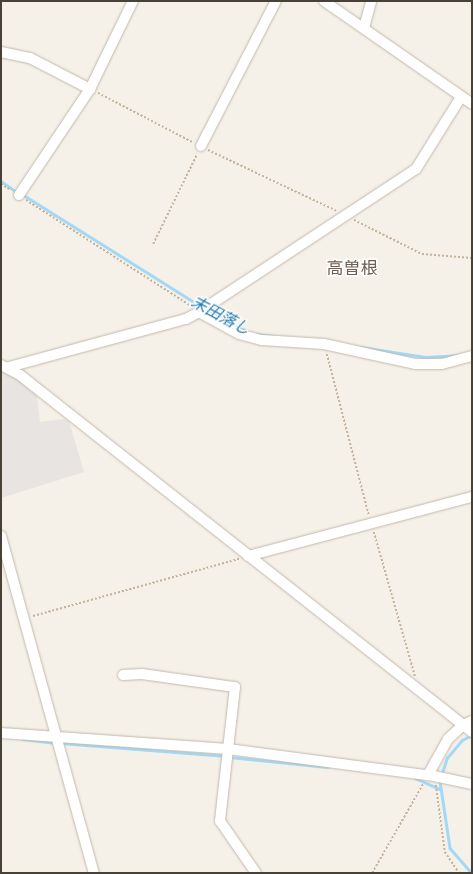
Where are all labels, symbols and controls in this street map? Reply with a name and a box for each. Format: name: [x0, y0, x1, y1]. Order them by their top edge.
district label: 高曽根: [327, 258, 377, 278]
water label: 末田落し: [188, 292, 254, 338]

